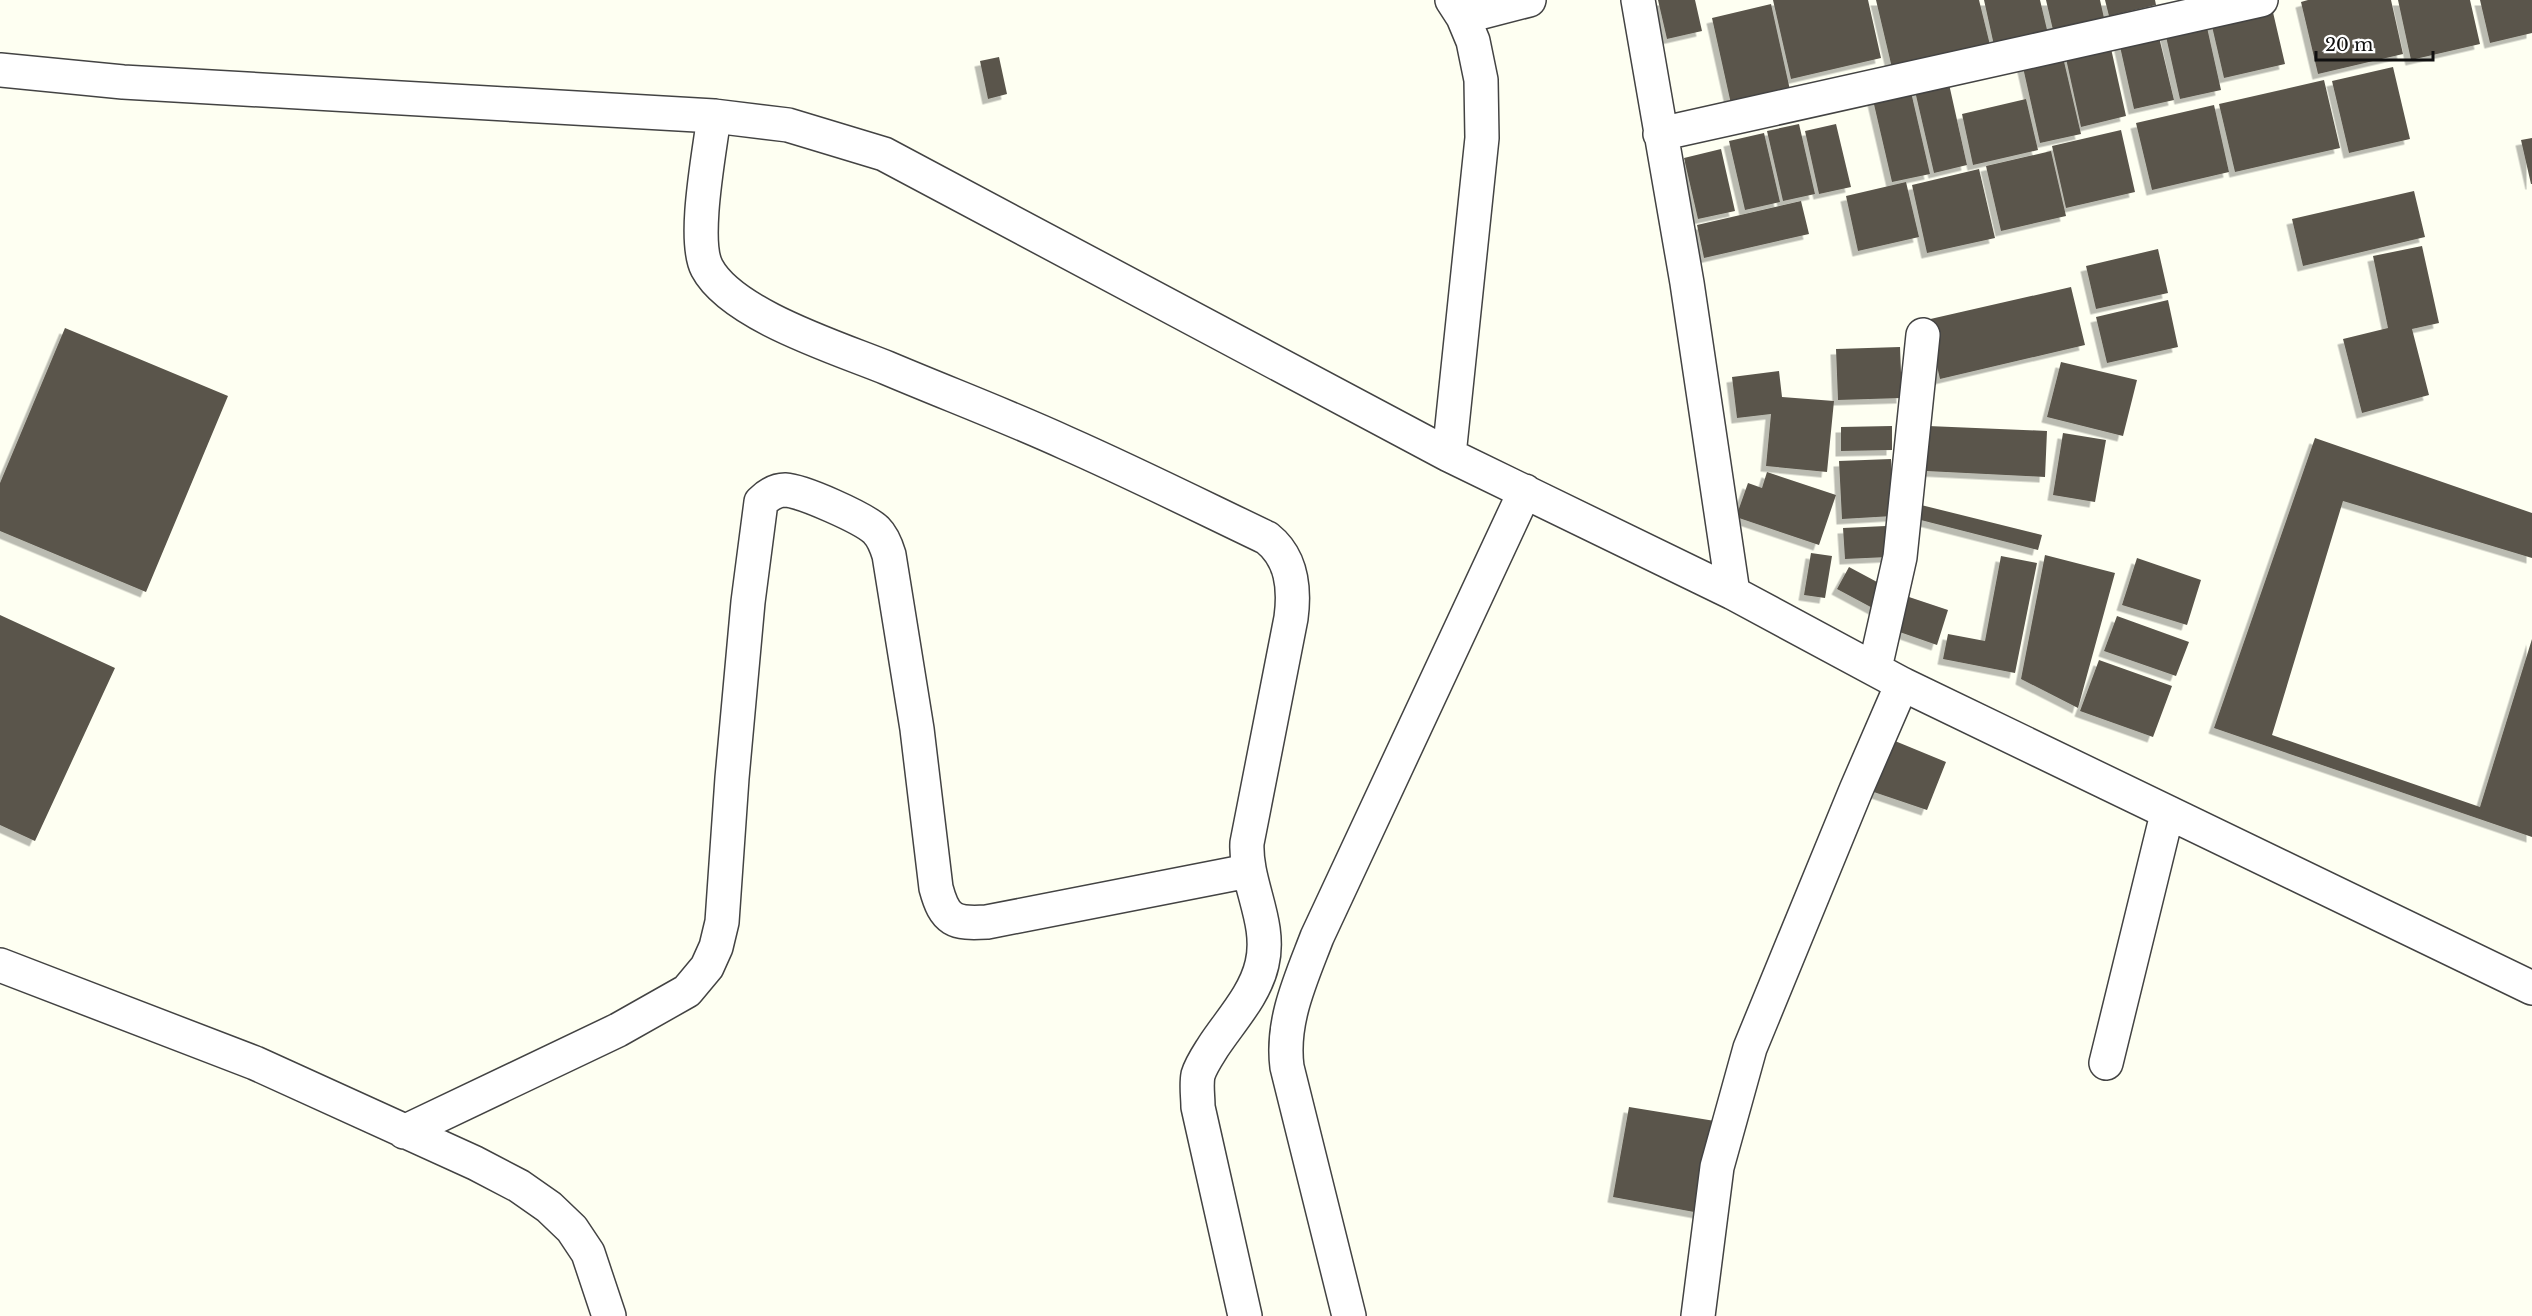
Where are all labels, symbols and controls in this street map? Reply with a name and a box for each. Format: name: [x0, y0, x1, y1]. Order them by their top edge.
scale bar: [2316, 24, 2433, 62]
text: 20 m: [2325, 34, 2373, 56]

